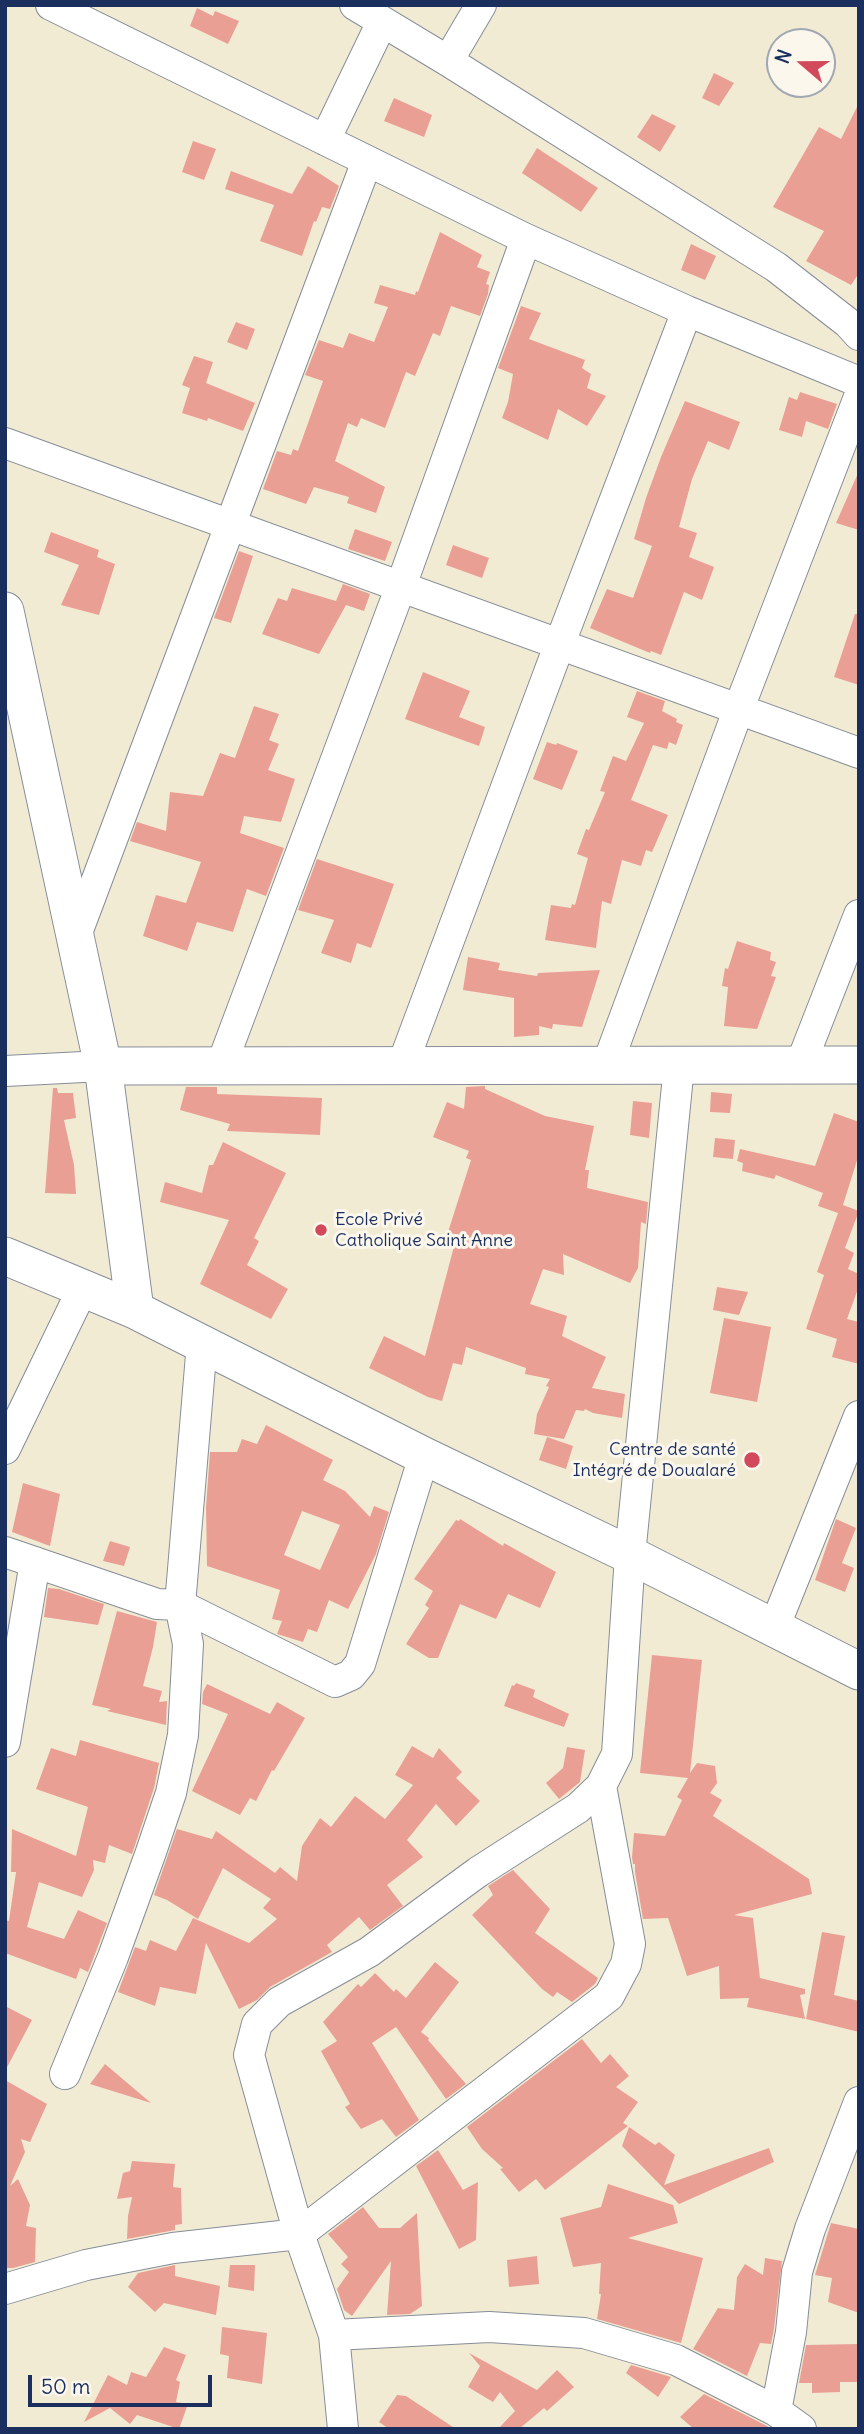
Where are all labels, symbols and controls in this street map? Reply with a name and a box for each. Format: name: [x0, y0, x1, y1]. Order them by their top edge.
north arrow: [766, 28, 836, 98]
text: N: [770, 46, 797, 67]
place label: Ecole Privé Catholique Saint Anne: [335, 1209, 513, 1252]
marker: Ecole Privé Catholique Saint Anne: [313, 1222, 329, 1238]
place label: Centre de santé Intégré de Doualaré: [573, 1439, 736, 1482]
marker: Centre de santé Intégré de Doualaré: [742, 1450, 762, 1470]
scale bar: [32, 2360, 215, 2404]
text: 50 m: [41, 2373, 90, 2400]

